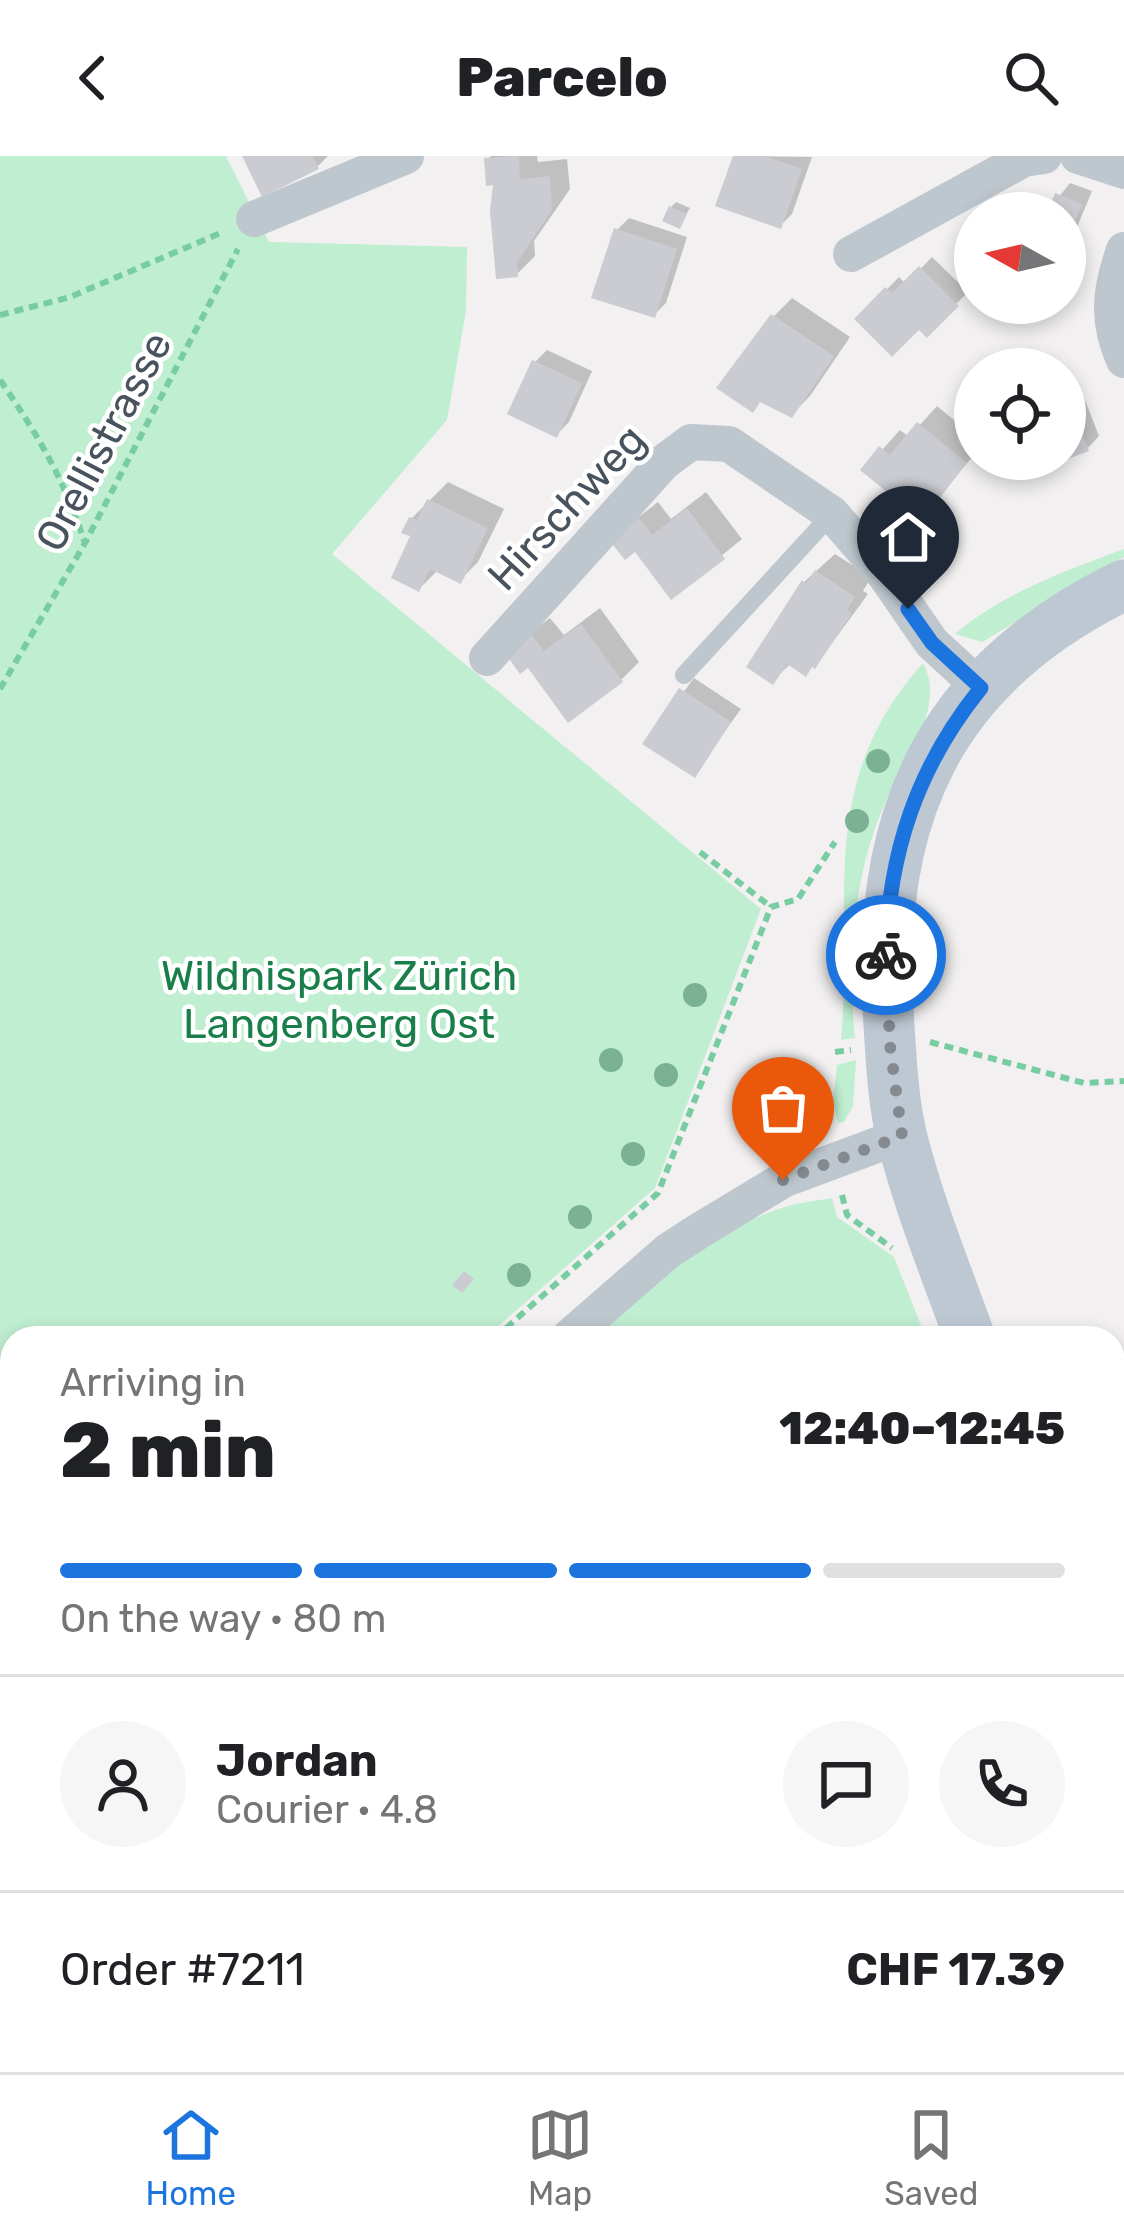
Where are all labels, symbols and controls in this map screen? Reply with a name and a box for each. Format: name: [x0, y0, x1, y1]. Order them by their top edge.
icon: back: [60, 45, 126, 111]
icon: search: [998, 45, 1064, 111]
text: Parcelo: [456, 46, 668, 110]
north arrow: [954, 192, 1086, 324]
map controls: [954, 192, 1086, 480]
street label: Orellistrasse: [25, 323, 183, 560]
button: locate: [954, 348, 1086, 480]
street label: Hirschweg: [478, 415, 656, 601]
pin: [857, 486, 959, 609]
icon: home: [875, 504, 941, 570]
courier: [826, 895, 946, 1015]
icon: bike: [853, 922, 919, 988]
park label: Wildnispark Zürich Langenberg Ost: [161, 951, 517, 1049]
pin: [732, 1057, 834, 1180]
icon: bag: [750, 1075, 816, 1141]
text: Arriving in: [60, 1360, 246, 1406]
text: 12:40–12:45: [779, 1402, 1065, 1455]
text: 2 min: [60, 1404, 276, 1497]
text: On the way · 80 m: [60, 1596, 386, 1642]
button: person: [60, 1721, 186, 1847]
button: chat: [783, 1721, 909, 1847]
button: phone: [939, 1721, 1065, 1847]
text: Jordan: [216, 1734, 378, 1787]
text: Courier · 4.8: [216, 1787, 438, 1833]
text: Order #7211: [60, 1943, 305, 1996]
text: CHF 17.39: [846, 1943, 1065, 1996]
tab: Home: [146, 2102, 236, 2213]
tab: Map: [527, 2102, 593, 2213]
tab: Saved: [884, 2102, 978, 2213]

